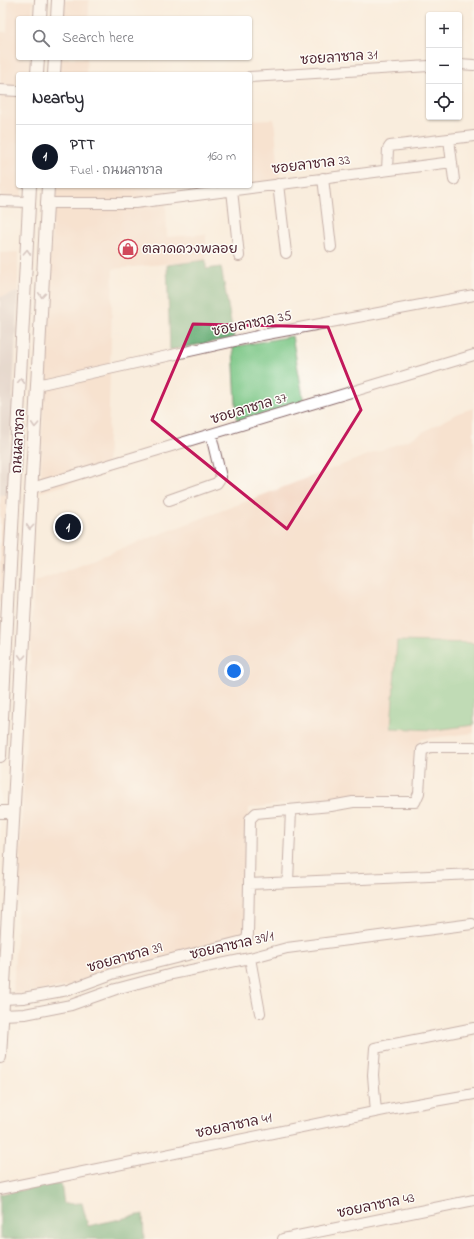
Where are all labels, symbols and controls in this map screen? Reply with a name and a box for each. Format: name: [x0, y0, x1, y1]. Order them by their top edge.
map controls: [426, 12, 462, 120]
button: +: [426, 12, 462, 48]
search box: [16, 16, 252, 60]
icon: search: [30, 27, 52, 49]
text: Search here: [62, 27, 134, 49]
street label: ซอยลาซาล 31: [300, 45, 379, 71]
button: −: [426, 48, 462, 84]
button: locate: [426, 84, 462, 120]
text: Nearby: [32, 86, 84, 111]
text: PTT: [70, 134, 95, 156]
text: 1: [43, 147, 47, 166]
text: 160 m: [207, 147, 236, 166]
street label: ซอยลาซาล 33: [271, 150, 352, 180]
text: Fuel · ถนนลาซาล: [70, 161, 163, 180]
shop icon: ตลาดดวงพลอย: [117, 238, 139, 260]
place label: ตลาดดวงพลอย: [142, 239, 238, 260]
one-way arrow: [23, 249, 31, 255]
one-way arrow: [38, 292, 47, 298]
street label: ซอยลาซาล 35: [210, 305, 294, 343]
one-way arrow: [16, 378, 25, 384]
street label: ซอยลาซาล 37: [208, 387, 290, 431]
street label: ถนนลาซาล: [7, 408, 31, 474]
one-way arrow: [30, 422, 39, 428]
pin: 1: [55, 512, 81, 542]
one-way arrow: [25, 524, 34, 530]
one-way arrow: [18, 654, 26, 660]
your location: [224, 661, 244, 681]
street label: ซอยลาซาล 39/1: [188, 926, 277, 966]
street label: ซอยลาซาล 39: [85, 937, 166, 979]
street label: ซอยลาซาล 41: [194, 1108, 275, 1144]
street label: ซอยลาซาล 43: [335, 1187, 417, 1224]

